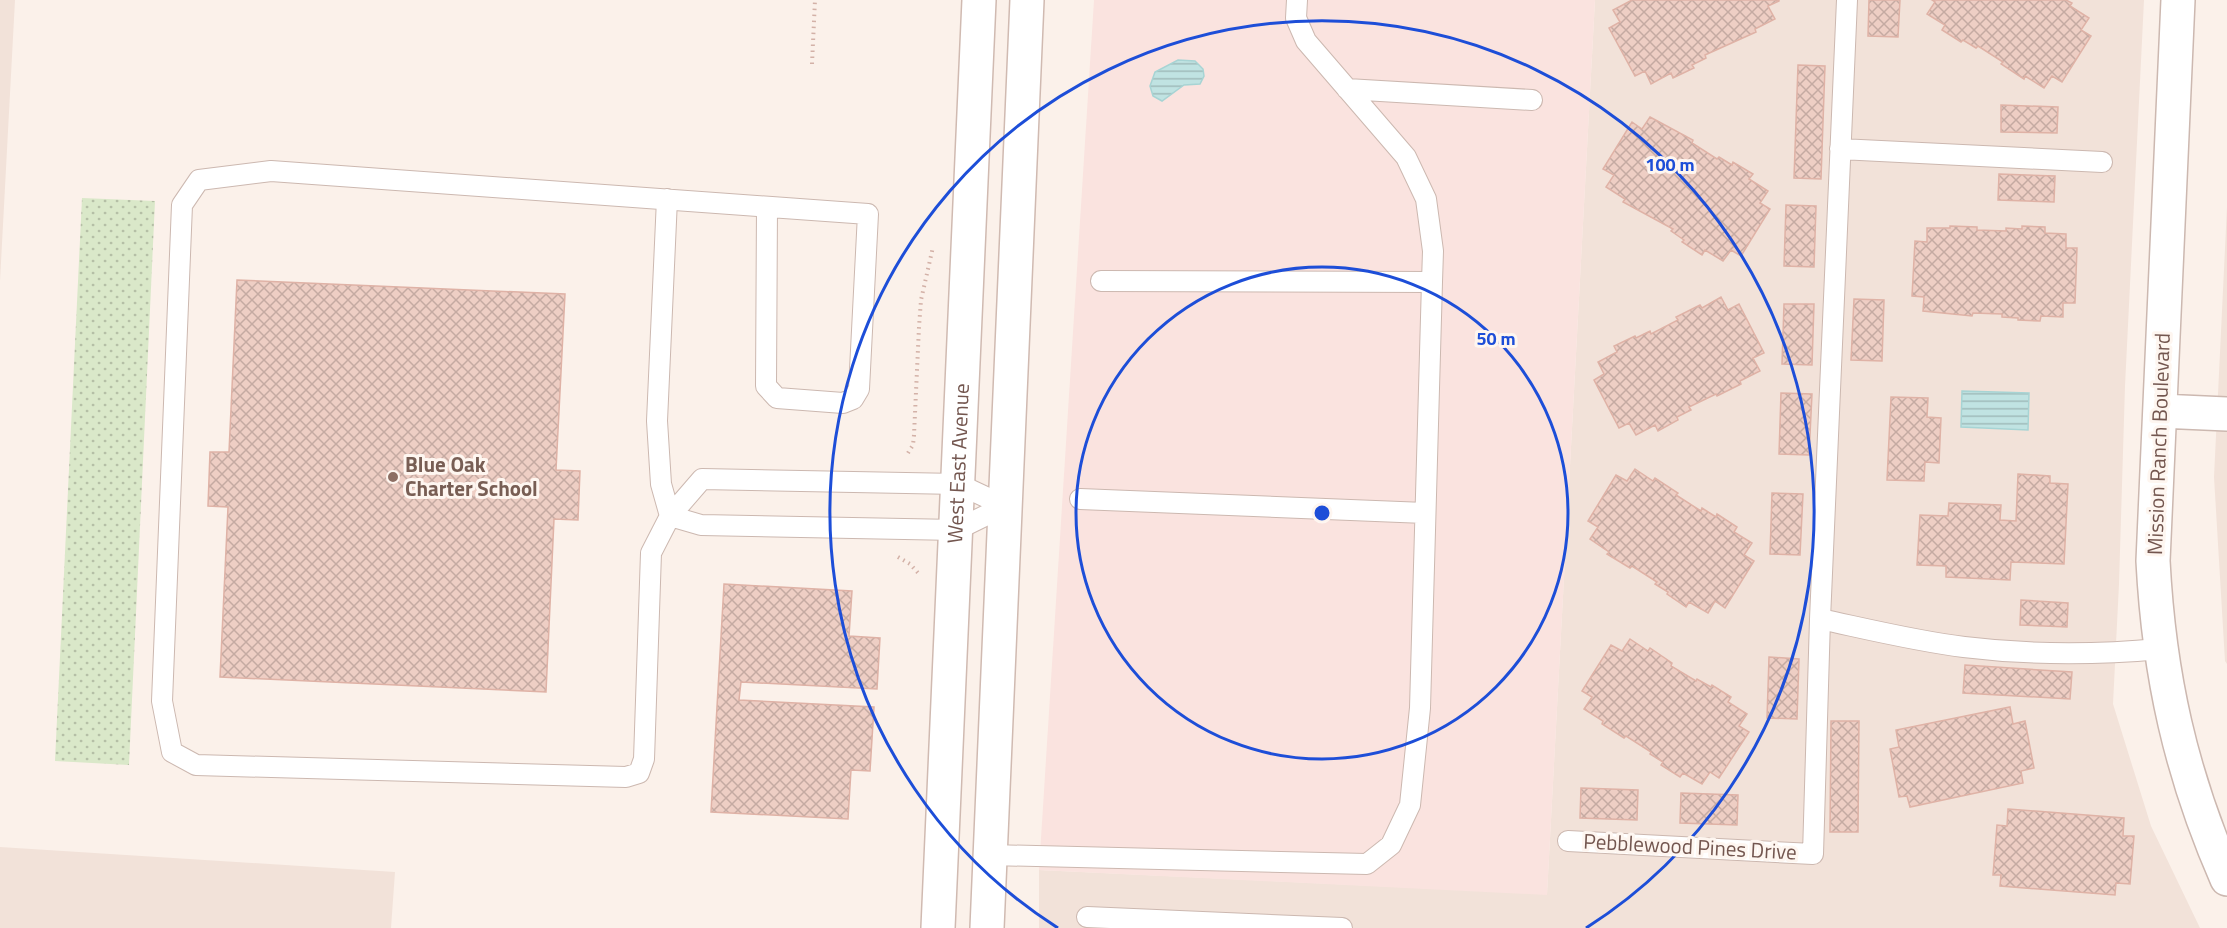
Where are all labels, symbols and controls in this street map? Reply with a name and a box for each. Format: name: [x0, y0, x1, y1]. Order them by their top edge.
text: 100 m: [1645, 151, 1695, 178]
text: 50 m: [1476, 325, 1516, 352]
street label: Mission Ranch Boulevard: [2138, 332, 2178, 556]
street label: West East Avenue: [938, 383, 977, 544]
place label: Blue Oak Charter School: [405, 448, 538, 504]
marker: Blue Oak Charter School: [386, 470, 400, 484]
centre of rings: [1312, 503, 1332, 523]
street label: Pebblewood Pines Drive: [1583, 824, 1797, 868]

